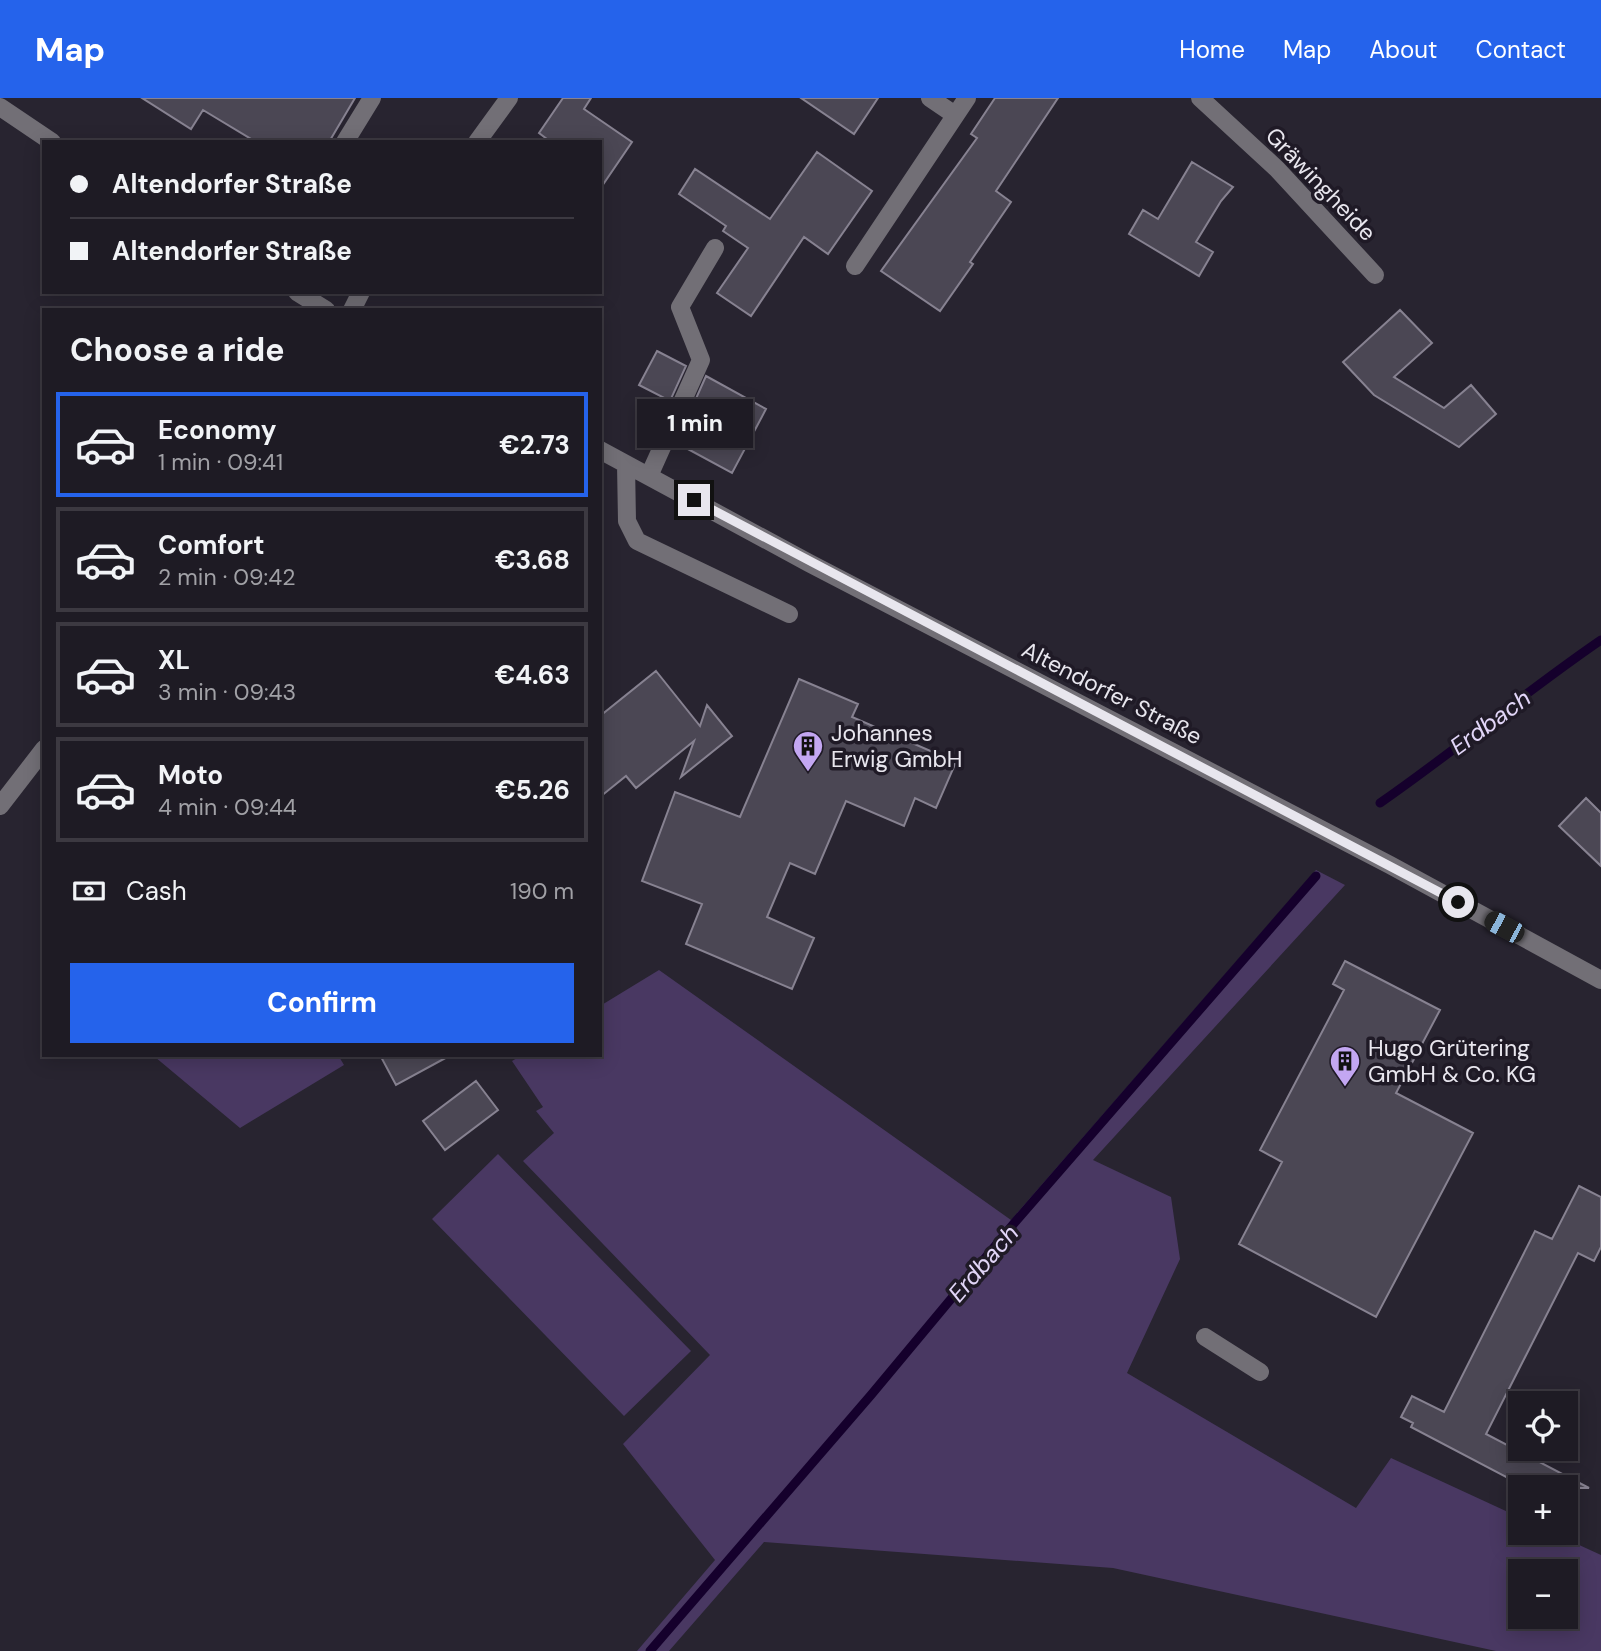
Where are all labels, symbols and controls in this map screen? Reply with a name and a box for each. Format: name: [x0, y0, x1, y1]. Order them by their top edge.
text: Map: [35, 28, 105, 71]
text: Home: [1179, 34, 1245, 65]
text: Map: [1283, 34, 1331, 65]
text: About: [1369, 34, 1438, 65]
text: Contact: [1476, 34, 1566, 65]
street label: Gräwingheide: [1259, 121, 1383, 247]
text: Altendorfer Straße: [112, 167, 352, 201]
text: Altendorfer Straße: [112, 234, 352, 268]
text: Choose a ride: [70, 329, 285, 371]
callout: 1 min: [636, 398, 752, 448]
text: 1 min: [667, 408, 723, 438]
icon: car: [74, 413, 137, 476]
text: Economy: [158, 413, 276, 447]
text: €2.73: [499, 428, 570, 462]
text: 1 min · 09:41: [158, 447, 283, 477]
route end: [678, 484, 710, 516]
icon: car: [74, 528, 137, 591]
text: Comfort: [158, 528, 264, 562]
text: €3.68: [495, 543, 570, 577]
text: 2 min · 09:42: [158, 562, 295, 592]
street label: Altendorfer Straße: [1017, 635, 1207, 751]
icon: car: [74, 643, 137, 706]
text: XL: [158, 643, 190, 677]
text: €4.63: [495, 658, 570, 692]
text: 3 min · 09:43: [158, 677, 296, 707]
water label: Erdbach: [1444, 682, 1536, 762]
place label: Johannes Erwig GmbH: [831, 718, 963, 774]
building icon: Johannes Erwig GmbH: [791, 729, 825, 773]
icon: car: [74, 758, 137, 821]
text: Moto: [158, 758, 223, 792]
text: €5.26: [495, 773, 570, 807]
text: 4 min · 09:44: [158, 792, 297, 822]
icon: cash: [70, 872, 108, 910]
text: Cash: [126, 874, 187, 908]
text: 190 m: [510, 876, 574, 906]
route start: [1442, 886, 1474, 918]
car: [1481, 908, 1528, 946]
button: Confirm: [70, 963, 574, 1043]
place label: Hugo Grütering GmbH & Co. KG: [1368, 1033, 1536, 1089]
building icon: Hugo Grütering GmbH & Co. KG: [1328, 1044, 1362, 1088]
water label: Erdbach: [941, 1218, 1025, 1308]
map controls: [1508, 1391, 1578, 1629]
button: locate: [1508, 1391, 1578, 1461]
button: +: [1508, 1475, 1578, 1545]
button: −: [1508, 1559, 1578, 1629]

